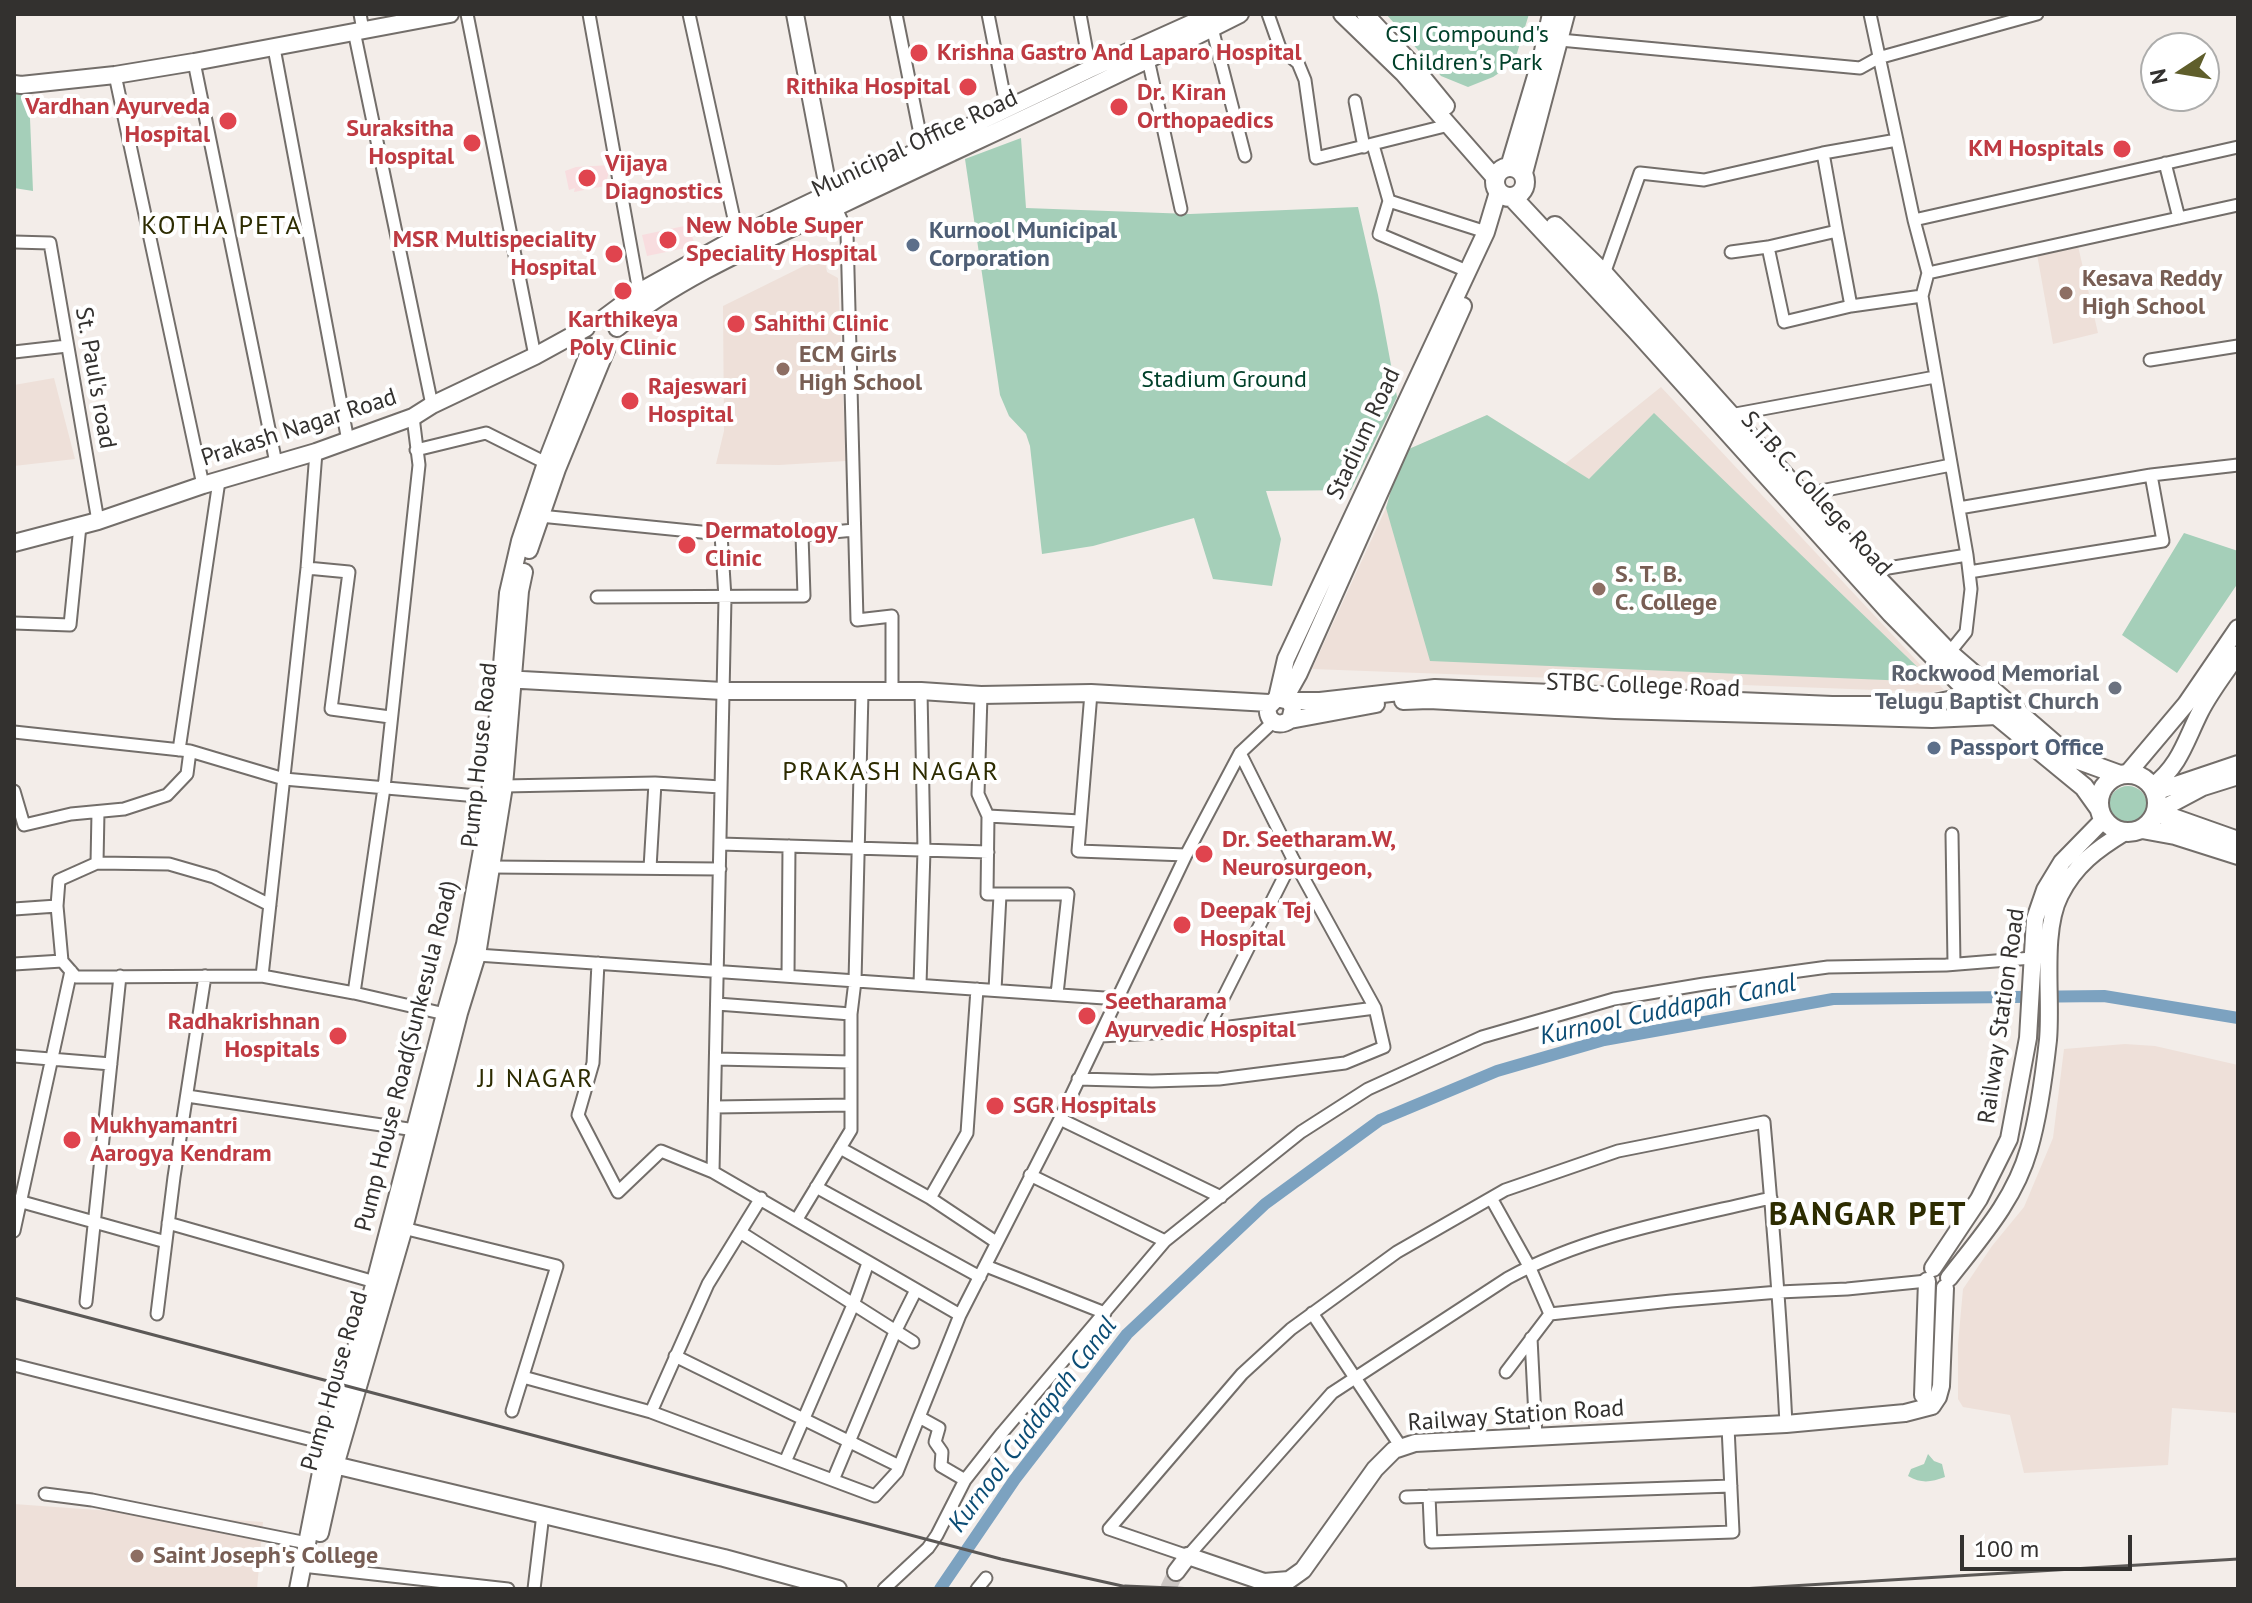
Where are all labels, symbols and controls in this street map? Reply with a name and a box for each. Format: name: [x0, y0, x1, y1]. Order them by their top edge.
park label: CSI Compound's Children's Park: [1385, 21, 1549, 77]
north arrow: [2140, 32, 2220, 112]
place label: Krishna Gastro And Laparo Hospital: [937, 39, 1301, 67]
marker: Krishna Gastro And Laparo Hospital: [908, 42, 930, 64]
text: N: [2143, 67, 2174, 87]
place label: Rithika Hospital: [786, 73, 950, 101]
marker: Rithika Hospital: [957, 76, 979, 98]
place label: Dr. Kiran Orthopaedics: [1137, 79, 1274, 135]
street label: Municipal Office Road: [808, 84, 1022, 204]
place label: Vardhan Ayurveda Hospital: [25, 93, 210, 149]
marker: Dr. Kiran Orthopaedics: [1108, 96, 1130, 118]
marker: Vardhan Ayurveda Hospital: [217, 110, 239, 132]
place label: Suraksitha Hospital: [346, 115, 454, 171]
marker: Suraksitha Hospital: [461, 132, 483, 154]
place label: KM Hospitals: [1968, 135, 2104, 163]
marker: KM Hospitals: [2111, 138, 2133, 160]
place label: Vijaya Diagnostics: [605, 150, 723, 206]
marker: Vijaya Diagnostics: [576, 167, 598, 189]
district label: KOTHA PETA: [141, 211, 303, 243]
place label: New Noble Super Speciality Hospital: [686, 212, 877, 268]
place label: Kurnool Municipal Corporation: [929, 217, 1117, 273]
place label: MSR Multispeciality Hospital: [393, 226, 596, 282]
marker: New Noble Super Speciality Hospital: [657, 229, 679, 251]
marker: Kurnool Municipal Corporation: [904, 236, 922, 254]
marker: MSR Multispeciality Hospital: [603, 243, 625, 265]
place label: Kesava Reddy High School: [2082, 265, 2222, 321]
marker: Karthikeya Poly Clinic: [612, 280, 634, 302]
marker: Kesava Reddy High School: [2057, 284, 2075, 302]
street label: St. Paul's road: [68, 305, 122, 451]
place label: Karthikeya Poly Clinic: [568, 306, 678, 362]
place label: Sahithi Clinic: [754, 310, 889, 338]
marker: Sahithi Clinic: [725, 313, 747, 335]
place label: ECM Girls High School: [799, 341, 922, 397]
marker: ECM Girls High School: [774, 360, 792, 378]
street label: Stadium Road: [1321, 364, 1407, 504]
park label: Stadium Ground: [1141, 366, 1307, 394]
place label: Rajeswari Hospital: [648, 373, 747, 429]
street label: Prakash Nagar Road: [198, 383, 400, 473]
marker: Rajeswari Hospital: [619, 390, 641, 412]
street label: S.T.B.C. College Road: [1735, 406, 1897, 582]
place label: Dermatology Clinic: [705, 517, 838, 573]
marker: Dermatology Clinic: [676, 534, 698, 556]
place label: S. T. B. C. College: [1615, 561, 1717, 617]
marker: S. T. B. C. College: [1590, 580, 1608, 598]
place label: Rockwood Memorial Telugu Baptist Church: [1875, 660, 2099, 716]
street label: Pump House Road: [456, 661, 504, 849]
street label: STBC College Road: [1545, 668, 1741, 704]
marker: Rockwood Memorial Telugu Baptist Church: [2106, 679, 2124, 697]
place label: Passport Office: [1950, 734, 2104, 762]
marker: Passport Office: [1925, 739, 1943, 757]
district label: PRAKASH NAGAR: [782, 757, 1000, 789]
place label: Dr. Seetharam.W, Neurosurgeon,: [1222, 826, 1396, 882]
marker: Dr. Seetharam.W, Neurosurgeon,: [1193, 843, 1215, 865]
street label: Pump House Road(Sunkesula Road): [349, 878, 465, 1234]
place label: Deepak Tej Hospital: [1200, 897, 1312, 953]
street label: Railway Station Road: [1973, 907, 2031, 1125]
marker: Deepak Tej Hospital: [1171, 914, 1193, 936]
water label: Kurnool Cuddapah Canal: [1537, 968, 1799, 1052]
place label: Seetharama Ayurvedic Hospital: [1105, 988, 1296, 1044]
marker: Seetharama Ayurvedic Hospital: [1076, 1005, 1098, 1027]
place label: Radhakrishnan Hospitals: [168, 1008, 320, 1064]
marker: Radhakrishnan Hospitals: [327, 1025, 349, 1047]
district label: JJ NAGAR: [478, 1064, 594, 1096]
place label: SGR Hospitals: [1013, 1092, 1156, 1120]
marker: SGR Hospitals: [984, 1095, 1006, 1117]
place label: Mukhyamantri Aarogya Kendram: [90, 1112, 272, 1168]
marker: Mukhyamantri Aarogya Kendram: [61, 1129, 83, 1151]
district label: BANGAR PET: [1769, 1197, 1967, 1235]
street label: Pump House Road: [296, 1288, 374, 1474]
water label: Kurnool Cuddapah Canal: [942, 1311, 1124, 1539]
street label: Railway Station Road: [1407, 1394, 1625, 1438]
scale bar: [1964, 1519, 2136, 1569]
text: 100 m: [1974, 1533, 2039, 1564]
place label: Saint Joseph's College: [153, 1542, 378, 1570]
marker: Saint Joseph's College: [128, 1547, 146, 1565]

